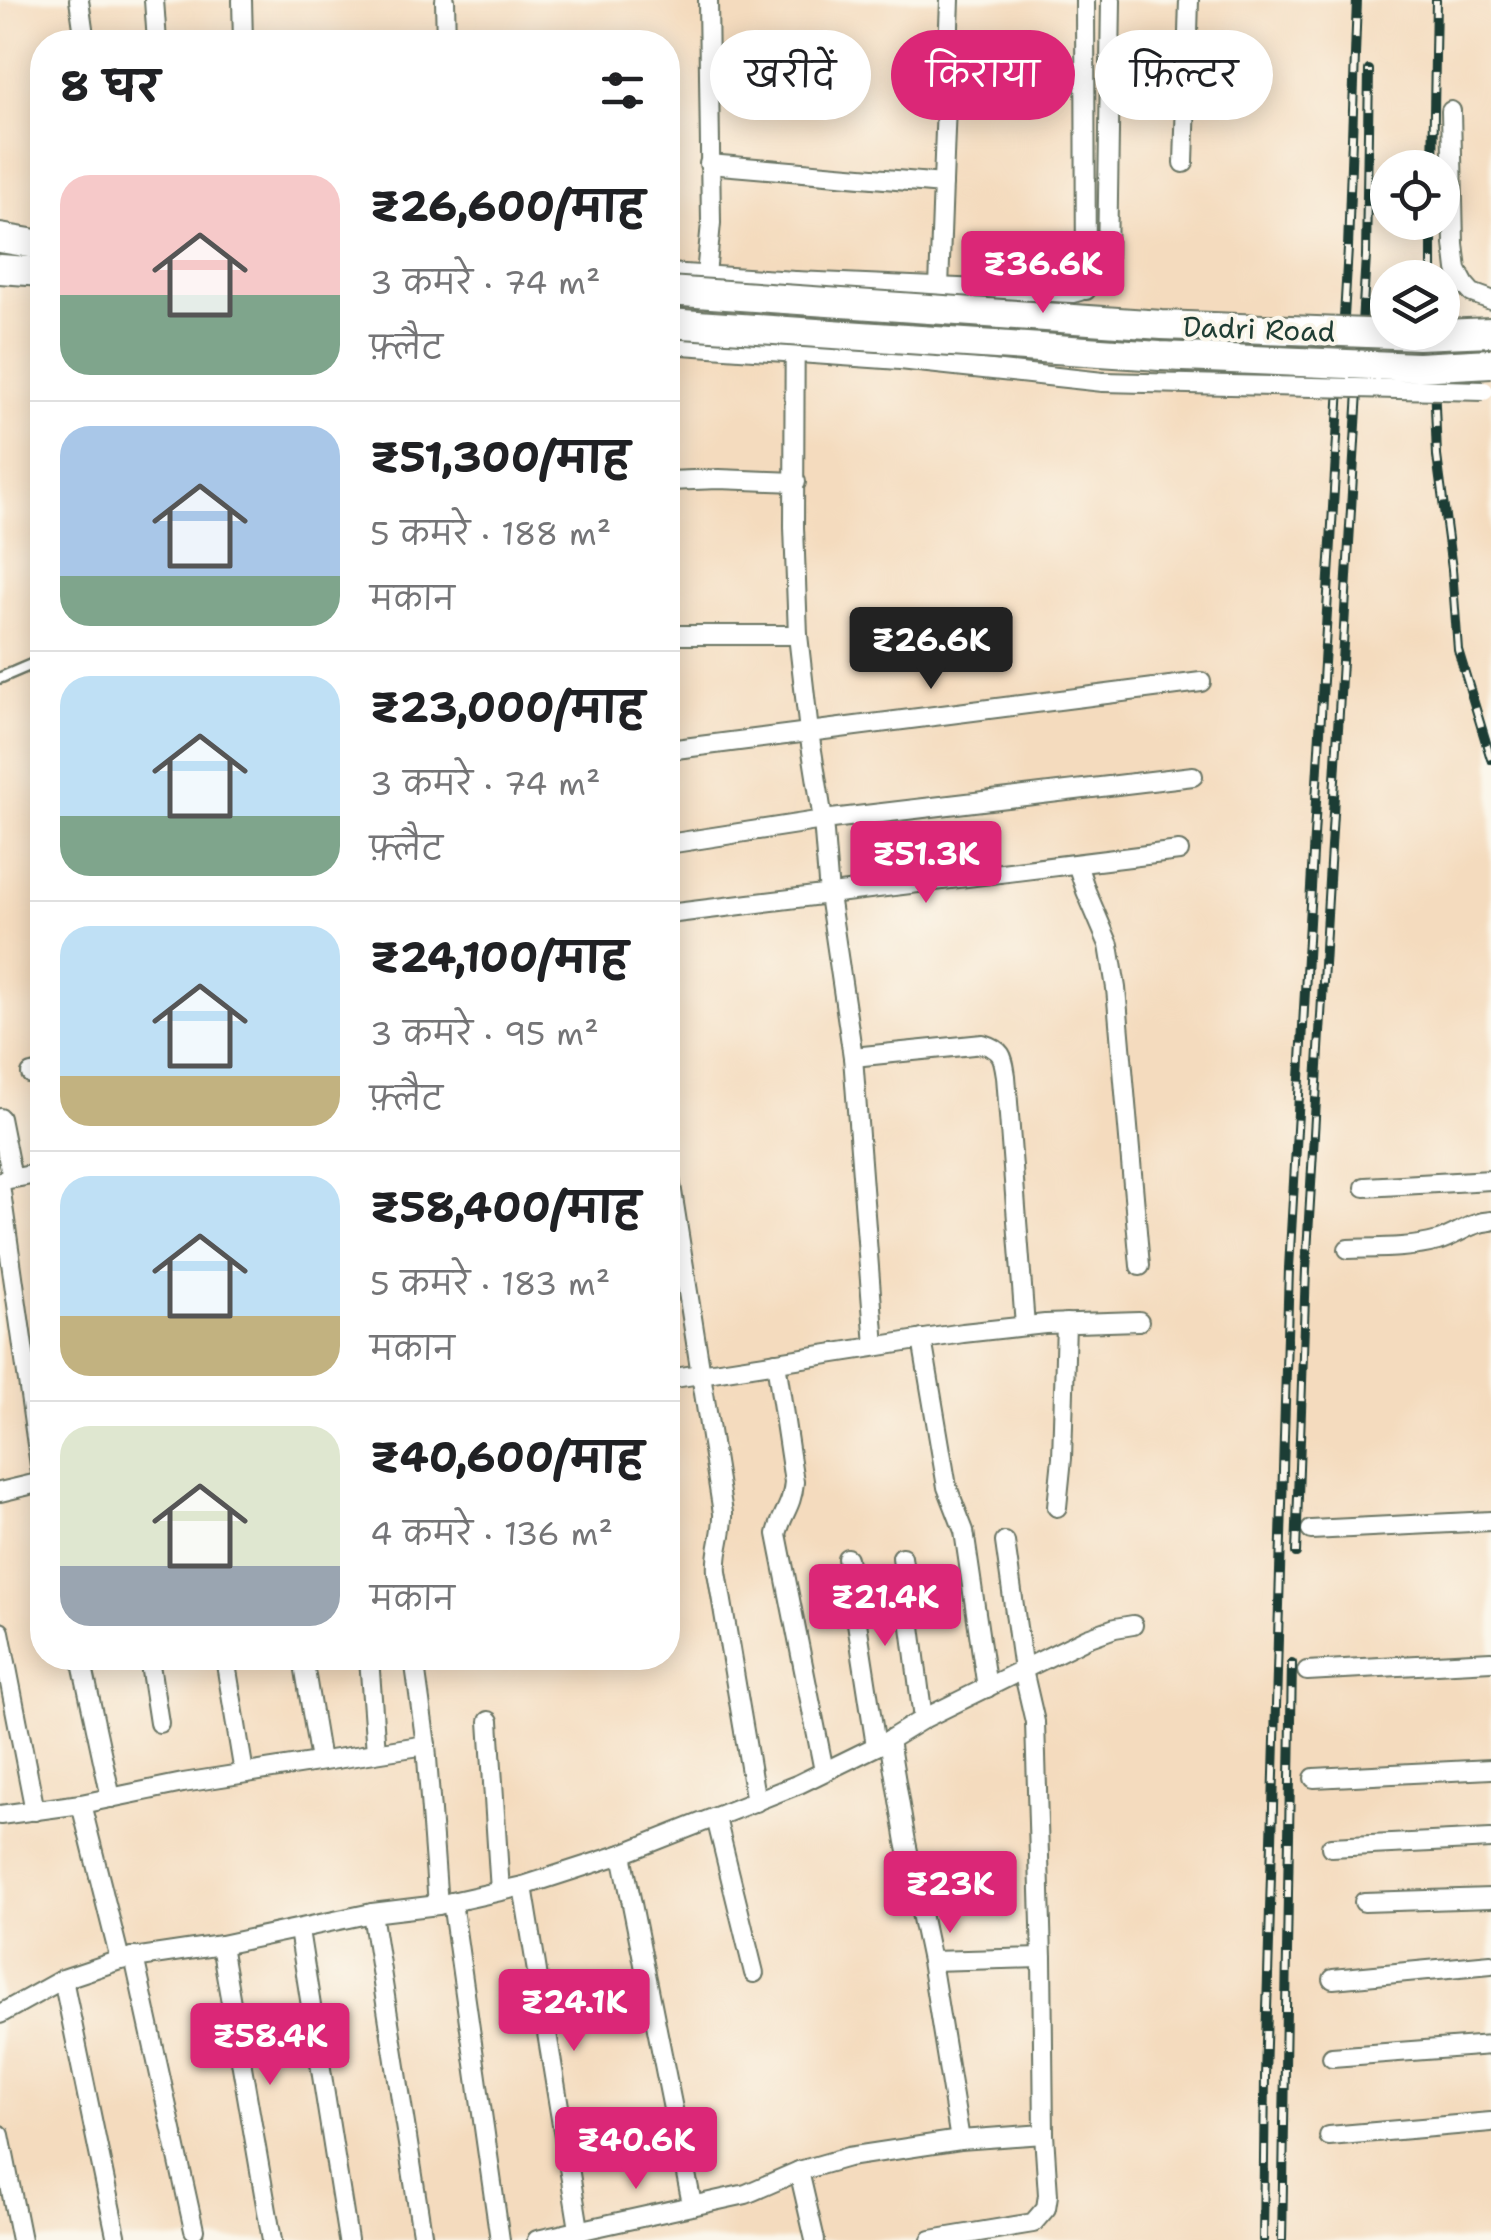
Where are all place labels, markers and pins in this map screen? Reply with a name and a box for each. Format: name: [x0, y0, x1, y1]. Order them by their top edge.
pin: ₹36.6K: [962, 231, 1124, 316]
pin: ₹26.6K: [850, 607, 1012, 692]
pin: ₹51.3K: [845, 821, 1007, 906]
pin: ₹21.4K: [804, 1564, 966, 1649]
pin: ₹23K: [891, 1851, 1009, 1936]
pin: ₹24.1K: [493, 1969, 655, 2054]
pin: ₹58.4K: [189, 2003, 351, 2088]
pin: ₹40.6K: [555, 2107, 717, 2192]

